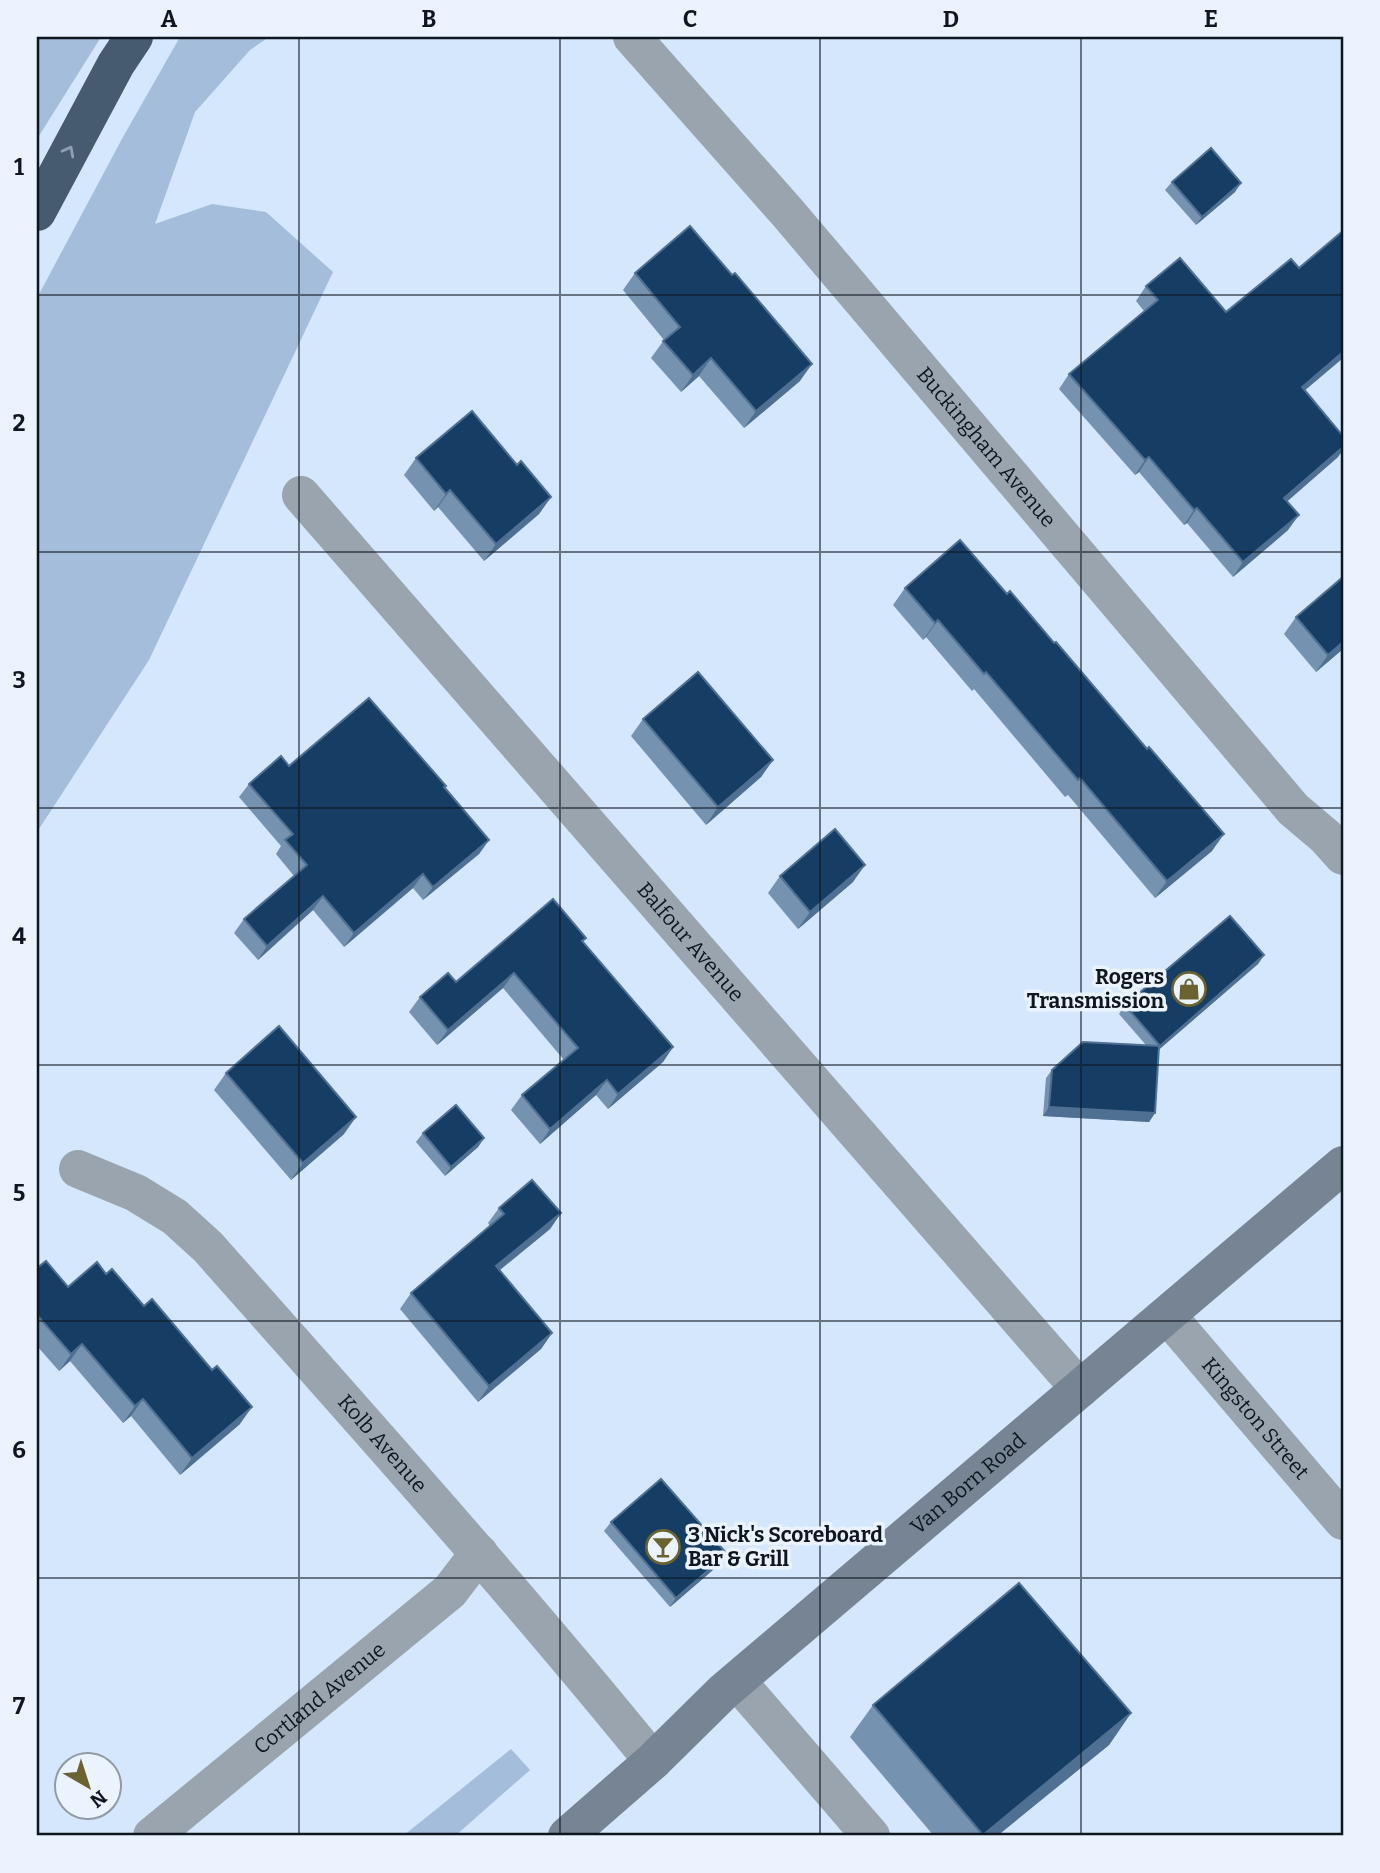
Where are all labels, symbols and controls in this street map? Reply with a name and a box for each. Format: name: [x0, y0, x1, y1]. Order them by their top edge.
text: A: [161, 5, 178, 33]
text: B: [422, 5, 436, 33]
text: C: [683, 5, 697, 33]
text: D: [943, 5, 959, 33]
text: E: [1204, 5, 1218, 33]
one-way arrow: [61, 146, 74, 159]
text: 1: [14, 153, 24, 181]
street label: Buckingham Avenue: [911, 362, 1061, 533]
text: 2: [13, 409, 26, 437]
text: 3: [12, 666, 26, 694]
street label: Balfour Avenue: [631, 877, 750, 1007]
text: 4: [12, 922, 26, 950]
place label: Rogers Transmission: [1027, 964, 1164, 1014]
shop icon: Rogers Transmission: [1170, 970, 1208, 1008]
text: 5: [13, 1179, 25, 1207]
street label: Kingston Street: [1196, 1352, 1315, 1485]
street label: Kolb Avenue: [332, 1389, 433, 1498]
street label: Van Born Road: [905, 1427, 1031, 1540]
text: 6: [12, 1436, 26, 1464]
place label: 3 Nick's Scoreboard Bar & Grill: [688, 1522, 883, 1572]
bar icon: 3 Nick's Scoreboard Bar & Grill: [644, 1528, 682, 1566]
street label: Cortland Avenue: [248, 1636, 391, 1760]
text: 7: [13, 1692, 26, 1720]
north arrow: [52, 1750, 122, 1820]
text: N: [85, 1785, 111, 1813]

